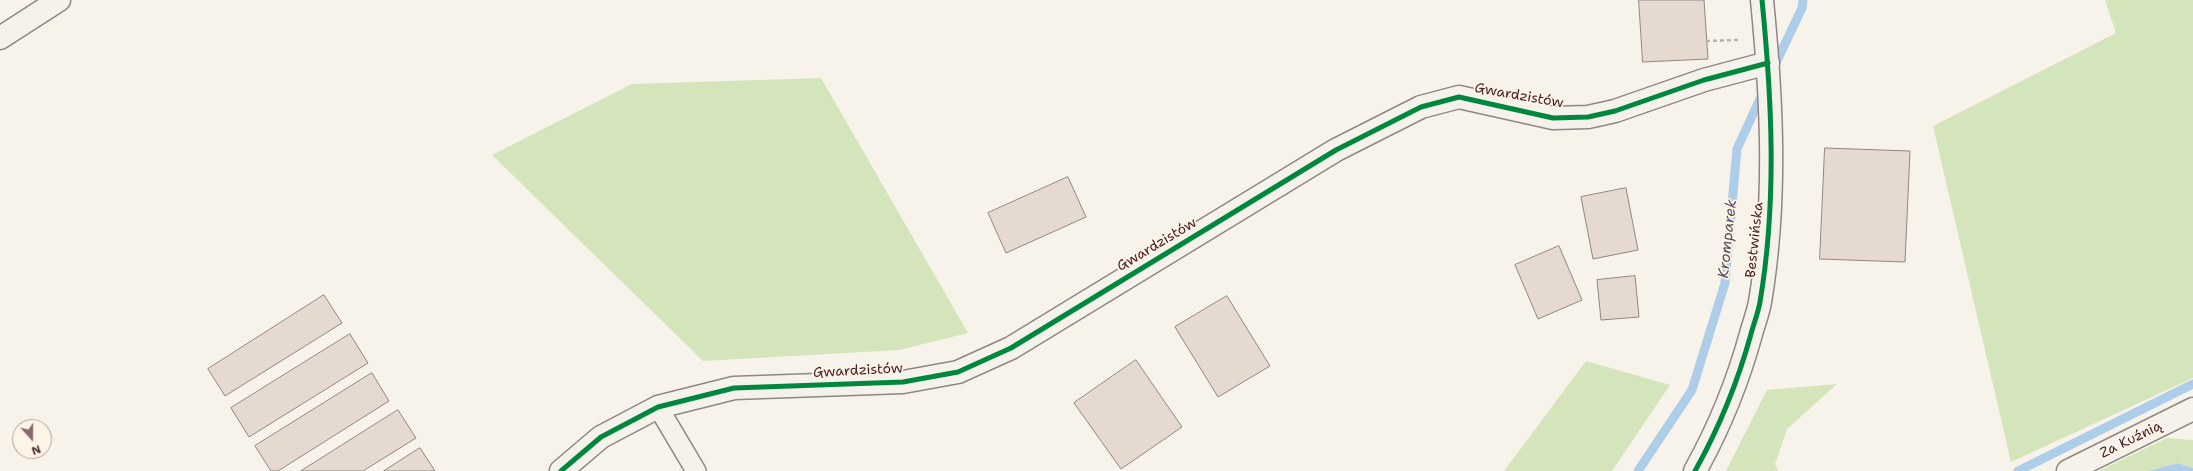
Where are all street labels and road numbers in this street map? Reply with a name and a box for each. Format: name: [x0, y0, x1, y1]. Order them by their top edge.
street label: Gwardzistów: [1473, 80, 1565, 112]
street label: Bestwińska: [1743, 201, 1767, 279]
street label: Gwardzistów: [1114, 215, 1200, 275]
street label: Gwardzistów: [813, 360, 903, 382]
street label: Za Kuźnią: [2097, 418, 2165, 462]

